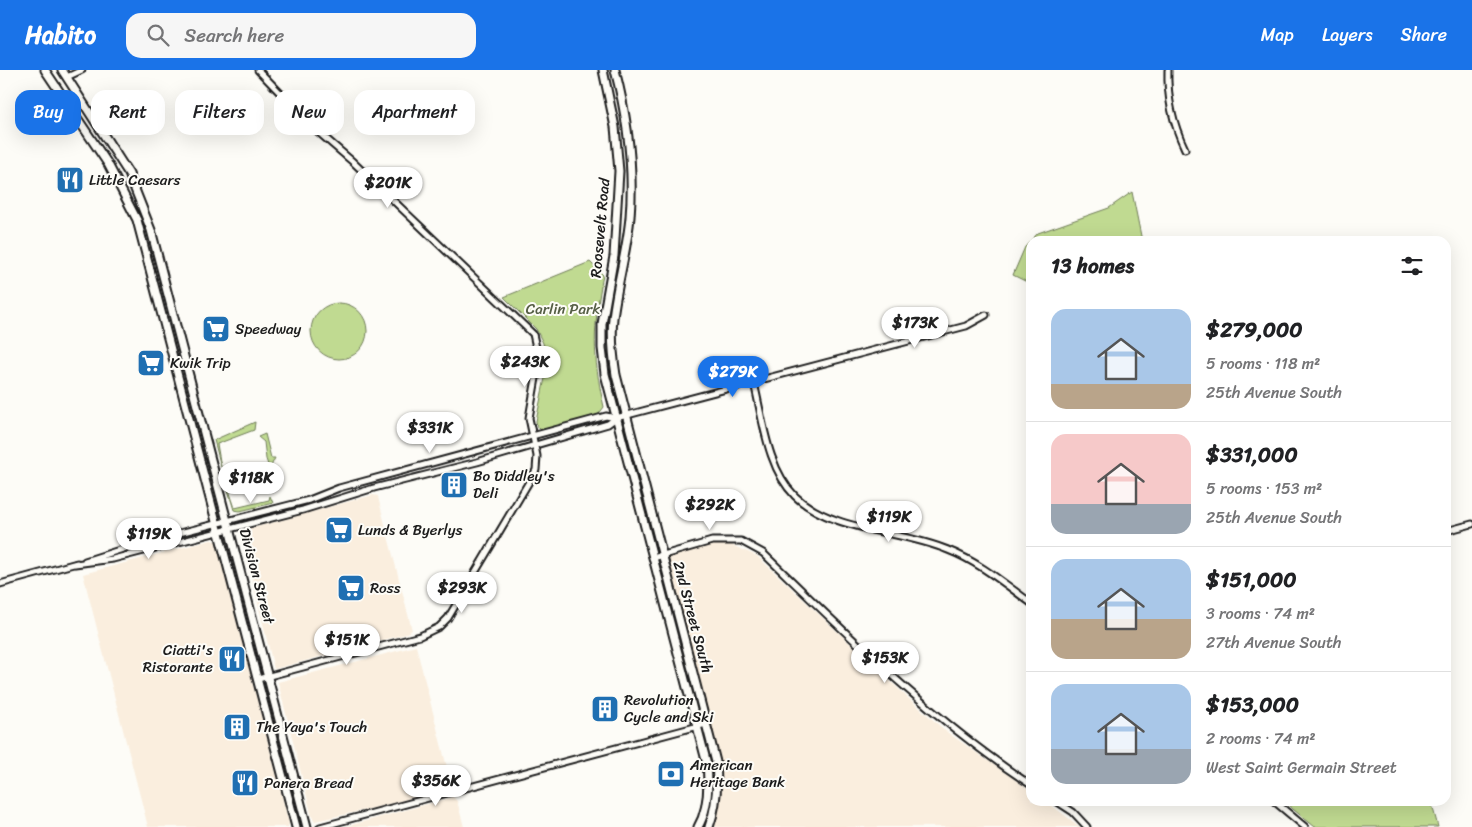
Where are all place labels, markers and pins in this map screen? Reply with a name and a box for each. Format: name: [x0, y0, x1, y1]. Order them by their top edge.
restaurant icon: Little Caesars: [55, 165, 85, 195]
pin: $201K: [353, 166, 423, 209]
place label: Little Caesars: [89, 167, 181, 193]
pin: $173K: [880, 306, 950, 349]
supermarket icon: Speedway: [201, 314, 231, 344]
place label: Speedway: [235, 316, 302, 342]
pin: $243K: [490, 346, 560, 388]
supermarket icon: Kwik Trip: [136, 348, 166, 378]
place label: Kwik Trip: [170, 350, 231, 376]
pin: $279K: [698, 356, 768, 398]
pin: $331K: [395, 412, 465, 454]
pin: $118K: [216, 462, 286, 504]
place label: Bo Diddley's Deli: [473, 463, 555, 506]
building icon: Bo Diddley's Deli: [439, 470, 469, 500]
pin: $292K: [675, 488, 745, 531]
pin: $119K: [854, 500, 924, 543]
supermarket icon: Lunds & Byerlys: [324, 515, 354, 545]
place label: Lunds & Byerlys: [358, 517, 463, 543]
pin: $119K: [114, 518, 184, 560]
pin: $293K: [427, 572, 497, 614]
supermarket icon: Ross: [336, 573, 366, 603]
place label: Ross: [370, 575, 401, 601]
pin: $151K: [312, 624, 382, 666]
place label: Ciatti's Ristorante: [143, 637, 213, 680]
pin: $153K: [850, 642, 920, 684]
restaurant icon: Ciatti's Ristorante: [217, 644, 247, 674]
place label: Revolution Cycle and Ski: [624, 687, 714, 730]
building icon: Revolution Cycle and Ski: [590, 694, 620, 724]
building icon: The Yaya's Touch: [222, 712, 252, 742]
place label: The Yaya's Touch: [256, 714, 367, 740]
place label: American Heritage Bank: [689, 752, 785, 795]
bank icon: American Heritage Bank: [656, 759, 686, 789]
pin: $356K: [401, 764, 471, 807]
restaurant icon: Panera Bread: [230, 768, 260, 798]
place label: Panera Bread: [264, 770, 354, 796]

